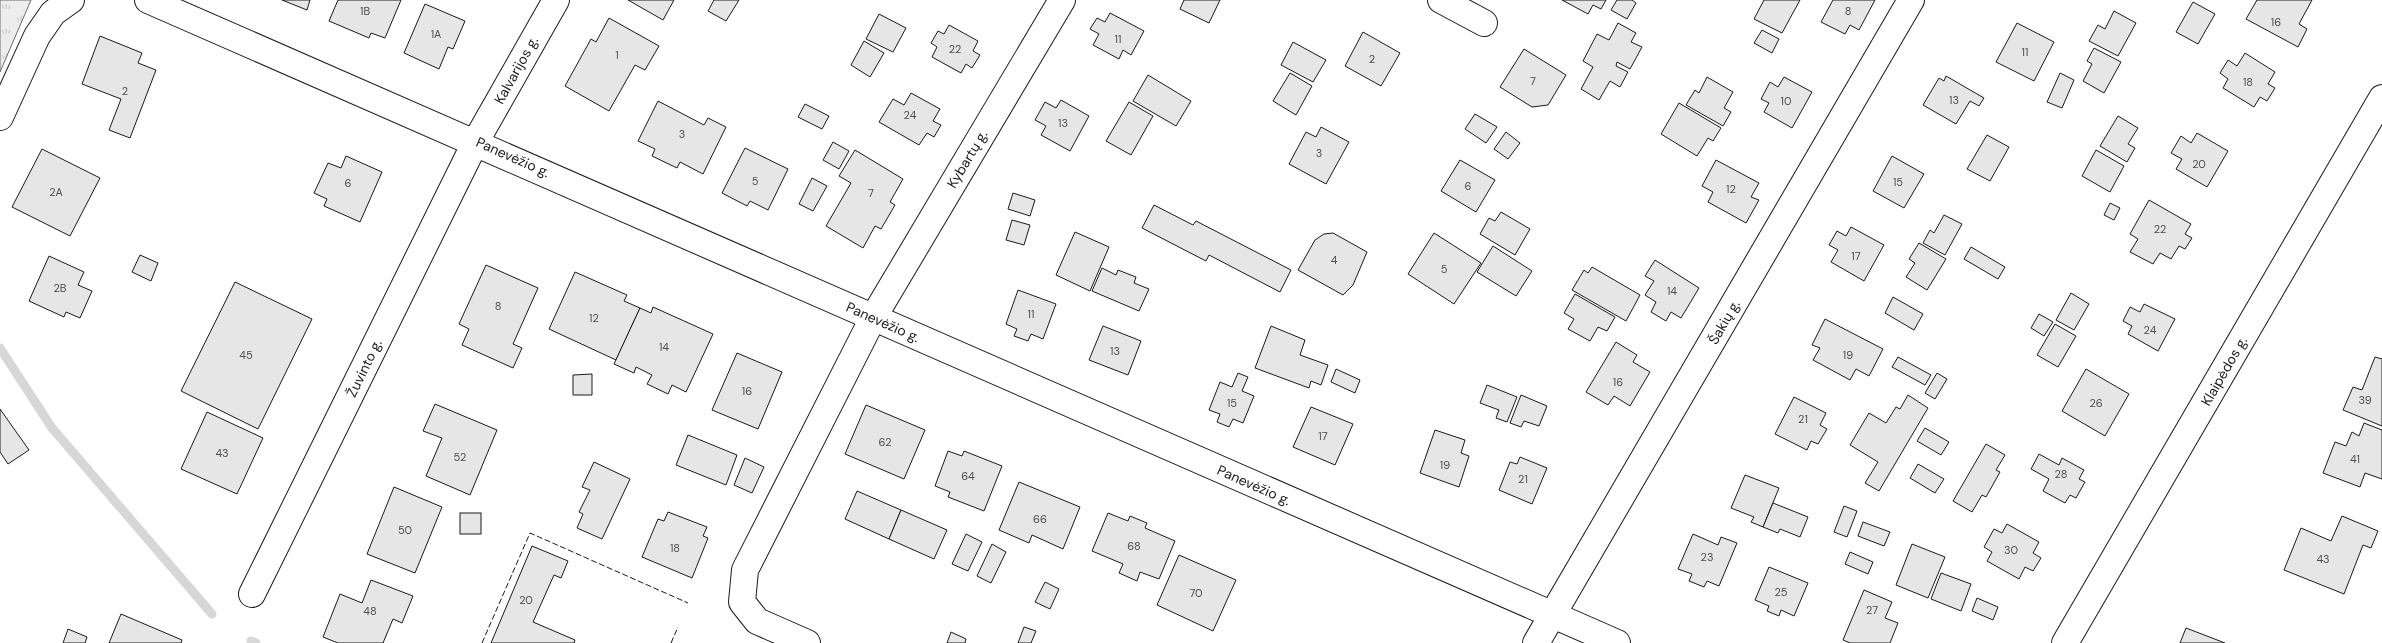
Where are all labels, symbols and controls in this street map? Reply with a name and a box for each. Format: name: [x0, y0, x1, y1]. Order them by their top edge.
house number: 1B: [360, 4, 370, 18]
house number: 8: [1845, 4, 1851, 18]
house number: 16: [2271, 15, 2281, 29]
house number: 1A: [431, 27, 441, 41]
house number: 11: [1115, 32, 1121, 46]
street label: Kalvarijos g.: [490, 33, 542, 107]
house number: 22: [949, 42, 961, 56]
house number: 11: [2022, 45, 2028, 59]
house number: 1: [615, 48, 619, 62]
house number: 2: [1369, 52, 1375, 66]
house number: 7: [1530, 74, 1536, 88]
house number: 18: [2243, 75, 2253, 89]
house number: 2: [122, 84, 128, 98]
house number: 13: [1949, 93, 1959, 107]
house number: 10: [1781, 94, 1791, 108]
house number: 24: [904, 108, 917, 122]
house number: 13: [1058, 116, 1068, 130]
street label: Kybartų g.: [943, 126, 991, 191]
house number: 3: [679, 127, 685, 141]
street label: Panevėžio g.: [473, 133, 553, 181]
house number: 3: [1316, 146, 1322, 160]
house number: 20: [2192, 157, 2206, 171]
house number: 5: [752, 174, 759, 188]
house number: 15: [1893, 175, 1903, 189]
house number: 6: [345, 176, 352, 190]
house number: 6: [1465, 179, 1472, 193]
house number: 12: [1726, 182, 1736, 196]
house number: 2A: [49, 185, 63, 199]
house number: 7: [868, 186, 874, 200]
house number: 22: [2154, 222, 2166, 236]
house number: 17: [1851, 249, 1861, 263]
house number: 4: [1331, 253, 1338, 267]
house number: 5: [1441, 262, 1448, 276]
house number: 2B: [54, 281, 67, 295]
house number: 14: [1667, 284, 1677, 298]
street label: Šakių g.: [1704, 296, 1744, 347]
street label: Panevėžio g.: [843, 298, 923, 346]
house number: 8: [495, 299, 501, 313]
house number: 11: [1028, 307, 1034, 321]
house number: 12: [589, 311, 599, 325]
house number: 24: [2144, 323, 2157, 337]
street label: Klaipėdos g.: [2197, 333, 2251, 409]
street label: Žuvinto g.: [342, 336, 386, 400]
house number: 14: [659, 340, 669, 354]
house number: 13: [1110, 344, 1120, 358]
house number: 45: [239, 348, 253, 362]
house number: 19: [1843, 348, 1853, 362]
house number: 16: [1613, 375, 1623, 389]
house number: 16: [742, 384, 752, 398]
house number: 39: [2358, 393, 2372, 407]
house number: 15: [1227, 396, 1237, 410]
house number: 26: [2089, 396, 2103, 410]
house number: 21: [1798, 412, 1808, 426]
house number: 17: [1318, 429, 1328, 443]
house number: 62: [879, 435, 891, 449]
house number: 43: [215, 446, 229, 460]
house number: 52: [454, 450, 466, 464]
house number: 41: [2350, 452, 2360, 466]
house number: 19: [1440, 458, 1450, 472]
street label: Panevėžio g.: [1214, 461, 1294, 509]
house number: 28: [2055, 467, 2067, 481]
house number: 64: [961, 469, 975, 483]
house number: 21: [1518, 472, 1528, 486]
house number: 66: [1033, 512, 1047, 526]
house number: 50: [398, 523, 412, 537]
house number: 68: [1127, 539, 1141, 553]
house number: 18: [670, 541, 680, 555]
house number: 30: [2004, 543, 2018, 557]
house number: 23: [1701, 550, 1713, 564]
house number: 43: [2316, 552, 2330, 566]
house number: 25: [1774, 585, 1788, 599]
house number: 70: [1189, 586, 1203, 600]
house number: 20: [519, 593, 533, 607]
house number: 27: [1866, 603, 1878, 617]
house number: 48: [363, 604, 377, 618]

